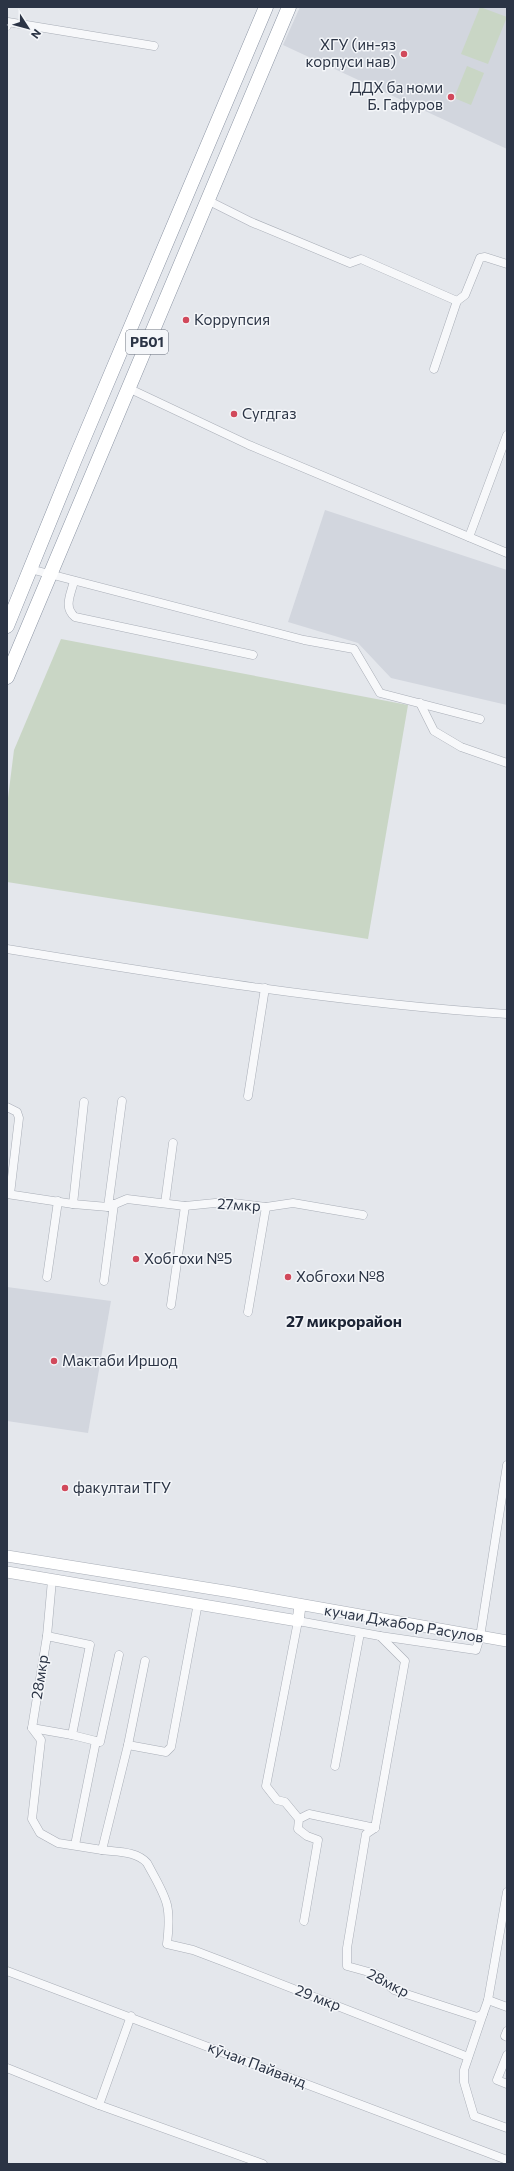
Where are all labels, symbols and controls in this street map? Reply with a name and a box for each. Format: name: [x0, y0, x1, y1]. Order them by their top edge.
north arrow: [8, 8, 48, 48]
text: N: [29, 27, 44, 41]
place label: ХГУ (ин-яз корпуси нав): [306, 35, 396, 70]
marker: ХГУ (ин-яз корпуси нав): [399, 49, 409, 59]
place label: ДДХ ба номи Б. Гафуров: [350, 78, 443, 113]
marker: ДДХ ба номи Б. Гафуров: [446, 92, 456, 102]
place label: Коррупсия: [194, 310, 270, 328]
marker: Коррупсия: [181, 315, 191, 325]
road number: РБ01: [126, 330, 168, 354]
place label: Сугдгаз: [242, 404, 296, 422]
marker: Сугдгаз: [229, 409, 239, 419]
street label: 27мкр: [217, 1194, 261, 1214]
place label: Хобгохи №5: [144, 1249, 232, 1267]
marker: Хобгохи №5: [131, 1254, 141, 1264]
place label: Хобгохи №8: [296, 1267, 385, 1285]
marker: Хобгохи №8: [283, 1272, 293, 1282]
district label: 27 микрорайон: [286, 1311, 402, 1330]
place label: Мактаби Иршод: [62, 1351, 178, 1369]
marker: Мактаби Иршод: [49, 1356, 59, 1366]
place label: факултаи ТГУ: [73, 1478, 171, 1496]
marker: факултаи ТГУ: [60, 1483, 70, 1493]
street label: кучаи Джабор Расулов: [323, 1600, 485, 1646]
street label: 28мкр: [27, 1653, 51, 1700]
street label: 28мкр: [364, 1964, 413, 2000]
street label: 29 мкр: [293, 1980, 344, 2014]
street label: кӯчаи Пайванд: [206, 2037, 309, 2091]

